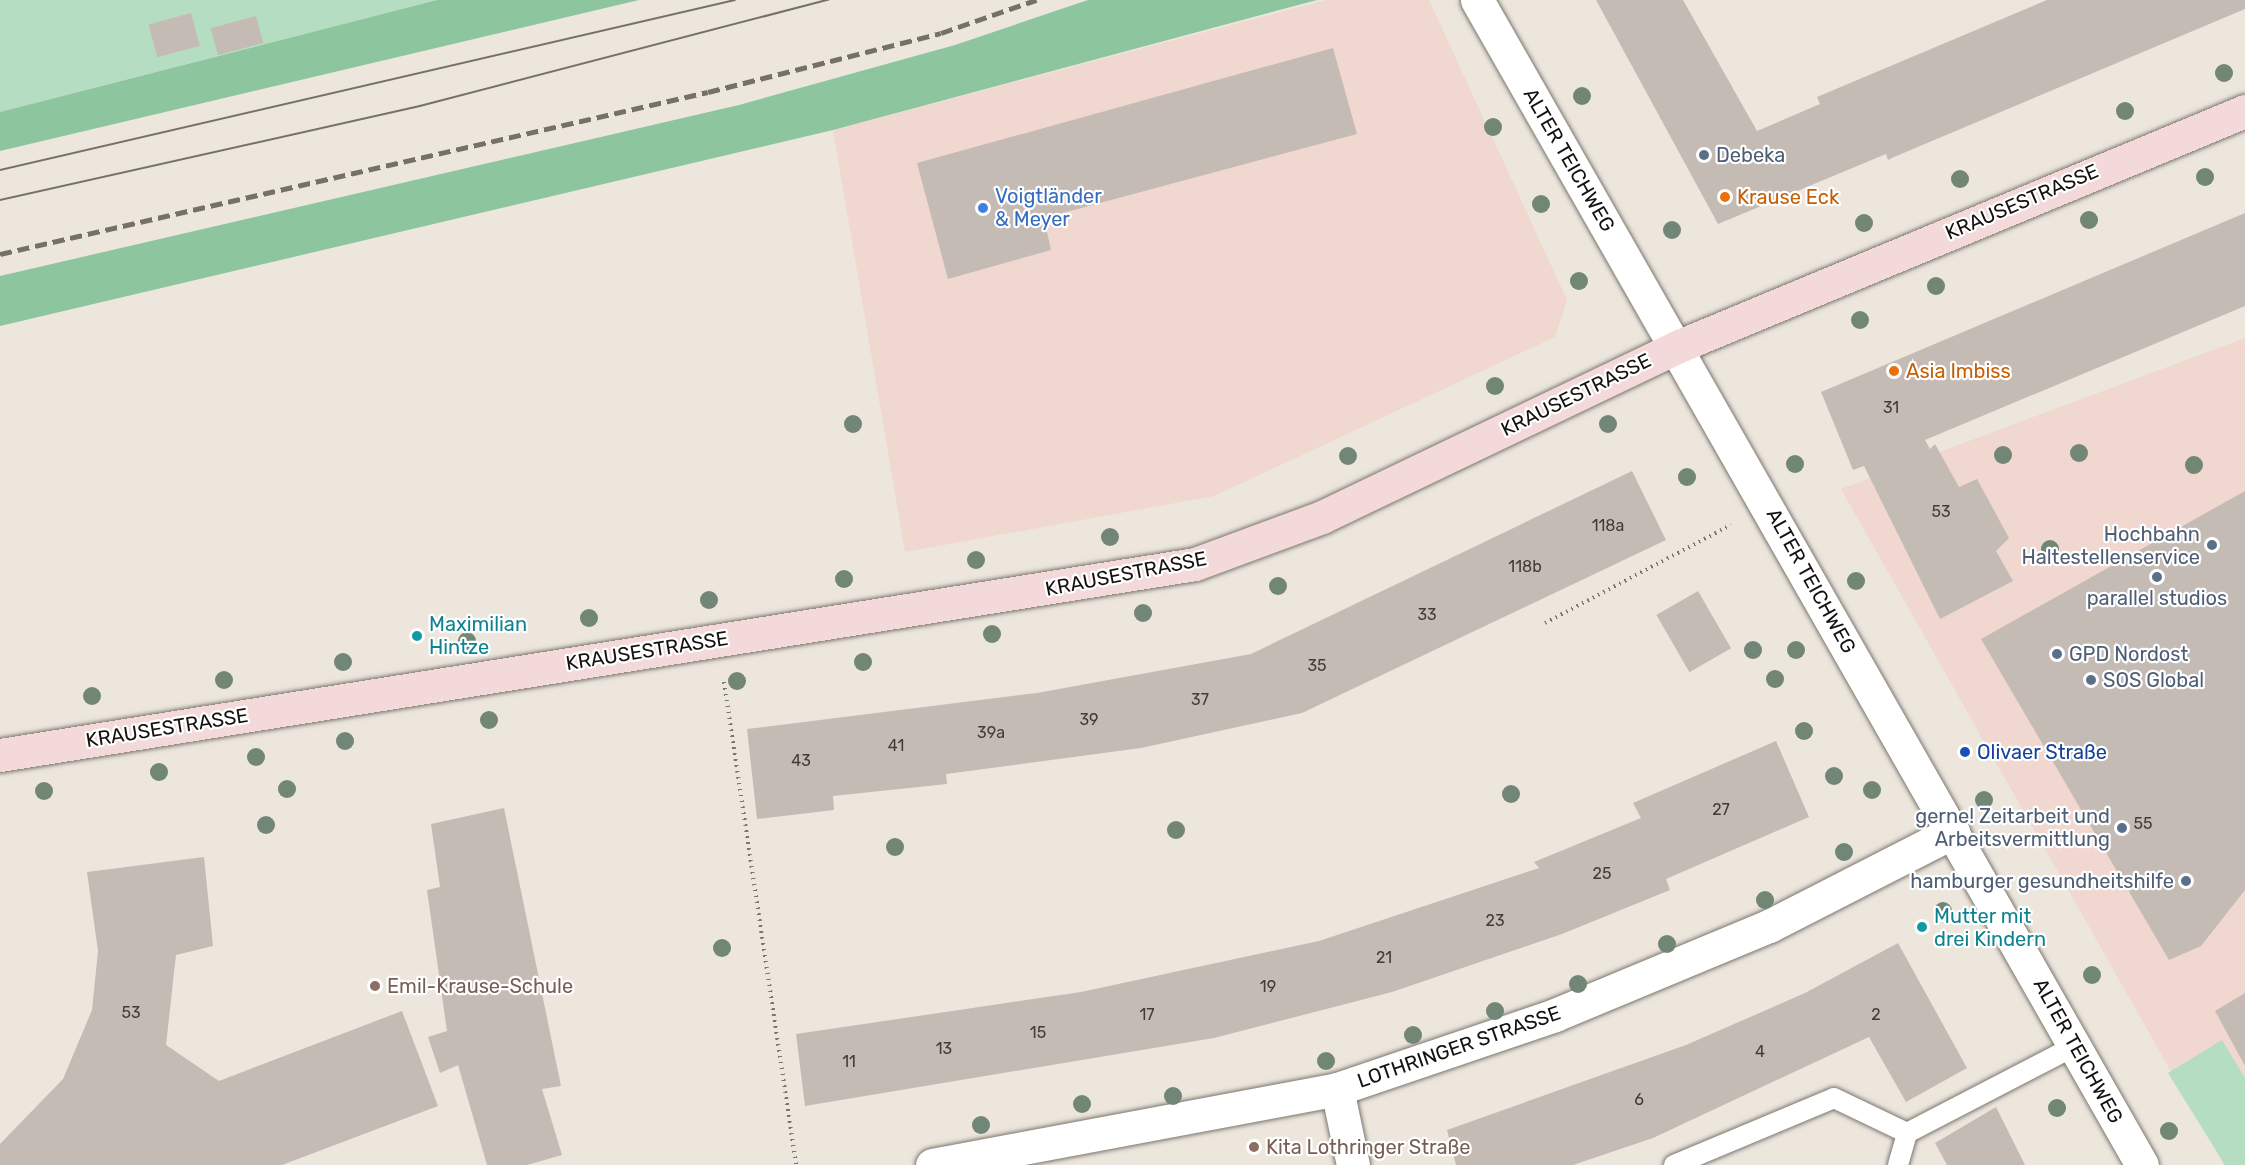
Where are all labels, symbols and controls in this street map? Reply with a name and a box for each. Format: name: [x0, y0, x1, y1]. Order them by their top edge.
street label: ALTER TEICHWEG: [1518, 84, 1620, 236]
place label: Debeka: [1716, 143, 1785, 167]
marker: Debeka: [1697, 148, 1711, 162]
street label: KRAUSESTRASSE: [1942, 159, 2102, 245]
place label: Voigtländer & Meyer: [995, 184, 1102, 231]
place label: Krause Eck: [1737, 185, 1839, 209]
marker: Krause Eck: [1718, 190, 1732, 204]
marker: Voigtländer & Meyer: [976, 201, 990, 215]
street label: KRAUSESTRASSE: [1497, 348, 1655, 442]
place label: Asia Imbiss: [1906, 359, 2011, 383]
marker: Asia Imbiss: [1887, 364, 1901, 378]
house number: 31: [1883, 398, 1899, 418]
house number: 53: [1931, 502, 1951, 522]
street label: ALTER TEICHWEG: [1761, 504, 1861, 658]
house number: 118a: [1592, 516, 1624, 536]
place label: Hochbahn Haltestellenservice: [2021, 522, 2200, 569]
marker: Hochbahn Haltestellenservice: [2205, 538, 2219, 552]
street label: KRAUSESTRASSE: [1043, 547, 1209, 601]
house number: 118b: [1508, 557, 1542, 577]
marker: parallel studios: [2150, 570, 2164, 584]
place label: parallel studios: [2087, 586, 2227, 610]
house number: 33: [1417, 605, 1437, 625]
place label: Maximilian Hintze: [429, 612, 527, 659]
street label: KRAUSESTRASSE: [564, 626, 730, 676]
marker: Maximilian Hintze: [410, 629, 424, 643]
place label: GPD Nordost: [2069, 642, 2188, 666]
marker: GPD Nordost: [2050, 647, 2064, 661]
house number: 35: [1307, 656, 1327, 676]
place label: SOS Global: [2103, 668, 2204, 692]
marker: SOS Global: [2084, 673, 2098, 687]
house number: 37: [1191, 690, 1209, 710]
street label: KRAUSESTRASSE: [84, 703, 250, 753]
house number: 39: [1079, 710, 1099, 730]
house number: 39a: [977, 723, 1005, 743]
house number: 41: [888, 736, 904, 756]
place label: Olivaer Straße: [1977, 740, 2107, 764]
marker: Olivaer Straße: [1958, 745, 1972, 759]
house number: 43: [791, 751, 811, 771]
house number: 27: [1712, 800, 1730, 820]
place label: gerne! Zeitarbeit und Arbeitsvermittlung: [1915, 804, 2110, 851]
house number: 55: [2133, 814, 2153, 834]
marker: gerne! Zeitarbeit und Arbeitsvermittlung: [2115, 821, 2129, 835]
house number: 25: [1593, 864, 1611, 884]
place label: hamburger gesundheitshilfe: [1910, 869, 2174, 893]
marker: hamburger gesundheitshilfe: [2179, 874, 2193, 888]
place label: Mutter mit drei Kindern: [1934, 904, 2046, 951]
house number: 23: [1485, 911, 1505, 931]
marker: Mutter mit drei Kindern: [1915, 920, 1929, 934]
house number: 21: [1376, 948, 1392, 968]
place label: Emil-Krause-Schule: [387, 974, 573, 998]
street label: ALTER TEICHWEG: [2028, 974, 2128, 1128]
house number: 19: [1260, 977, 1276, 997]
marker: Emil-Krause-Schule: [368, 979, 382, 993]
street label: LOTHRINGER STRASSE: [1354, 1001, 1564, 1093]
house number: 53: [121, 1003, 141, 1023]
house number: 17: [1139, 1005, 1155, 1025]
house number: 2: [1871, 1005, 1881, 1025]
house number: 15: [1030, 1023, 1046, 1043]
house number: 13: [936, 1039, 952, 1059]
house number: 4: [1755, 1042, 1765, 1062]
house number: 11: [842, 1052, 856, 1072]
house number: 6: [1634, 1090, 1644, 1110]
place label: Kita Lothringer Straße: [1266, 1135, 1471, 1159]
marker: Kita Lothringer Straße: [1247, 1140, 1261, 1154]

